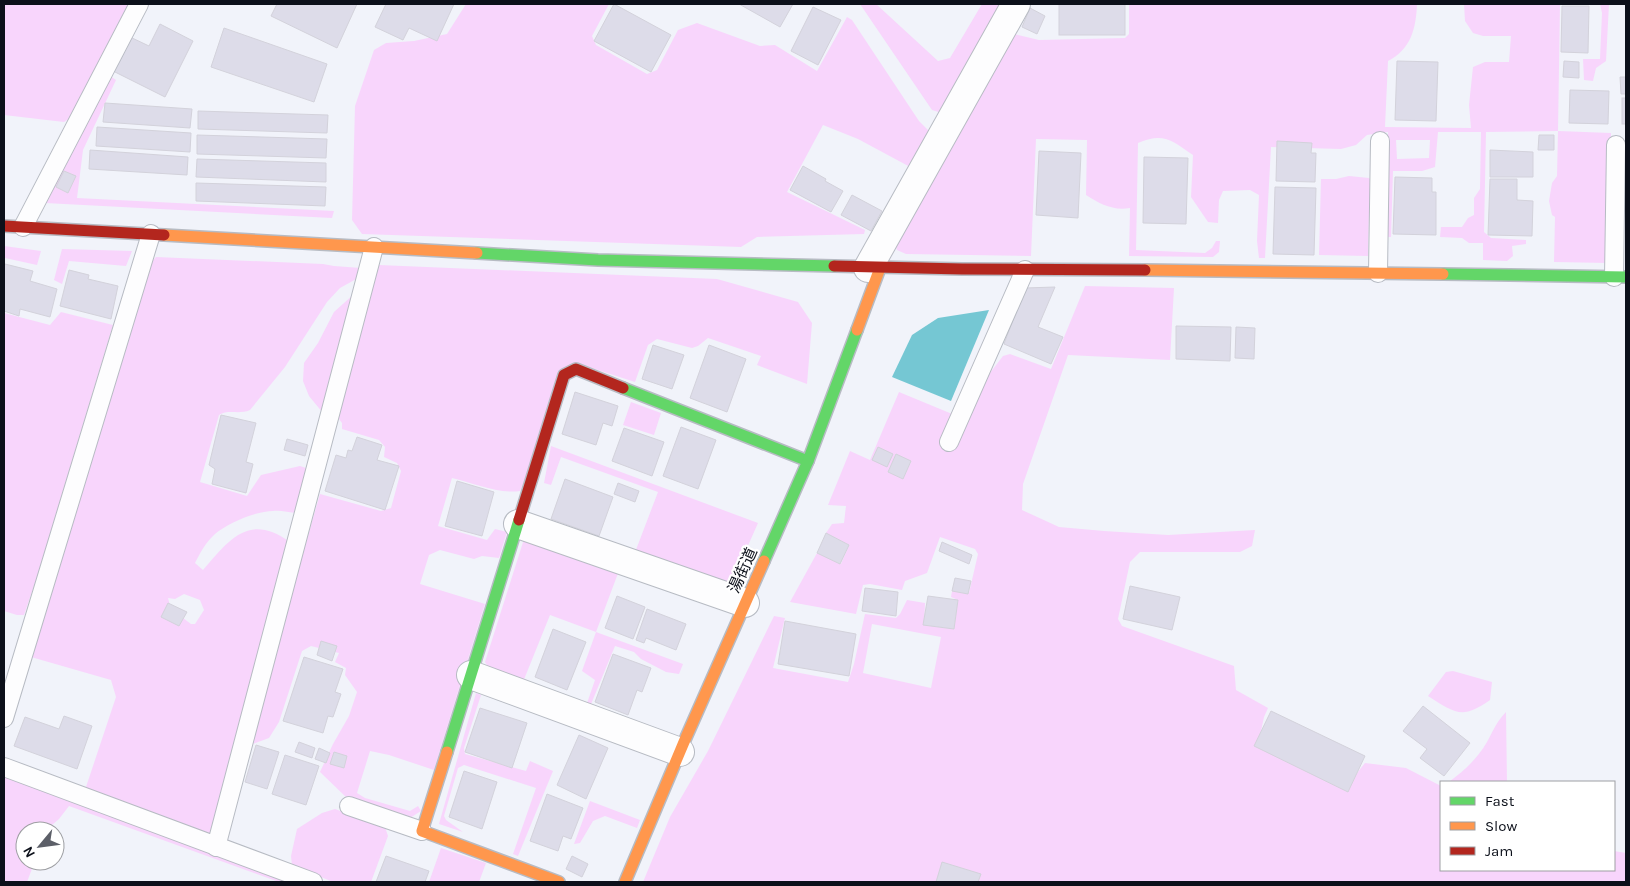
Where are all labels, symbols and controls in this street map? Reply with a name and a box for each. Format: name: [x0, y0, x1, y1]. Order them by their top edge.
street label: 湯街道: [724, 544, 761, 596]
legend: [1440, 781, 1615, 871]
text: Fast: [1485, 792, 1515, 810]
text: Slow: [1485, 817, 1517, 835]
north arrow: [15, 821, 65, 871]
text: Jam: [1485, 842, 1513, 860]
text: N: [19, 844, 39, 861]

